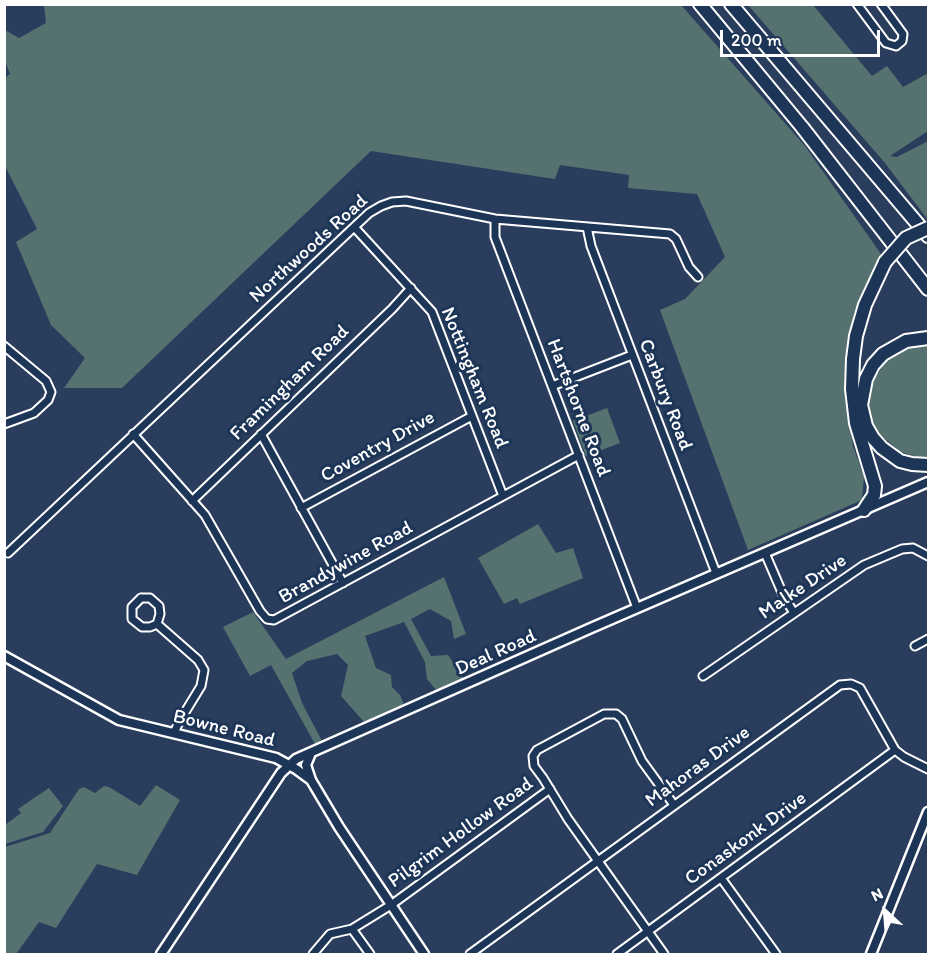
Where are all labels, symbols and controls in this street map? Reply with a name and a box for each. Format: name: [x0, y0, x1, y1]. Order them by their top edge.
scale bar: [723, 18, 884, 56]
text: 200 m: [731, 29, 782, 51]
street label: Northwoods Road: [245, 190, 373, 308]
street label: Nottingham Road: [435, 304, 513, 452]
street label: Framingham Road: [225, 320, 355, 446]
street label: Hartshorne Road: [541, 336, 615, 480]
street label: Carbury Road: [633, 336, 697, 454]
street label: Coventry Drive: [317, 406, 439, 488]
street label: Brandywine Road: [275, 516, 417, 610]
street label: Malke Drive: [754, 549, 852, 625]
street label: Deal Road: [452, 625, 540, 681]
street label: Bowne Road: [170, 705, 278, 753]
street label: Mahoras Drive: [641, 721, 755, 813]
street label: Pilgrim Hollow Road: [384, 772, 538, 894]
street label: Conaskonk Drive: [680, 787, 812, 891]
north arrow: [855, 881, 915, 941]
text: N: [868, 883, 886, 905]

